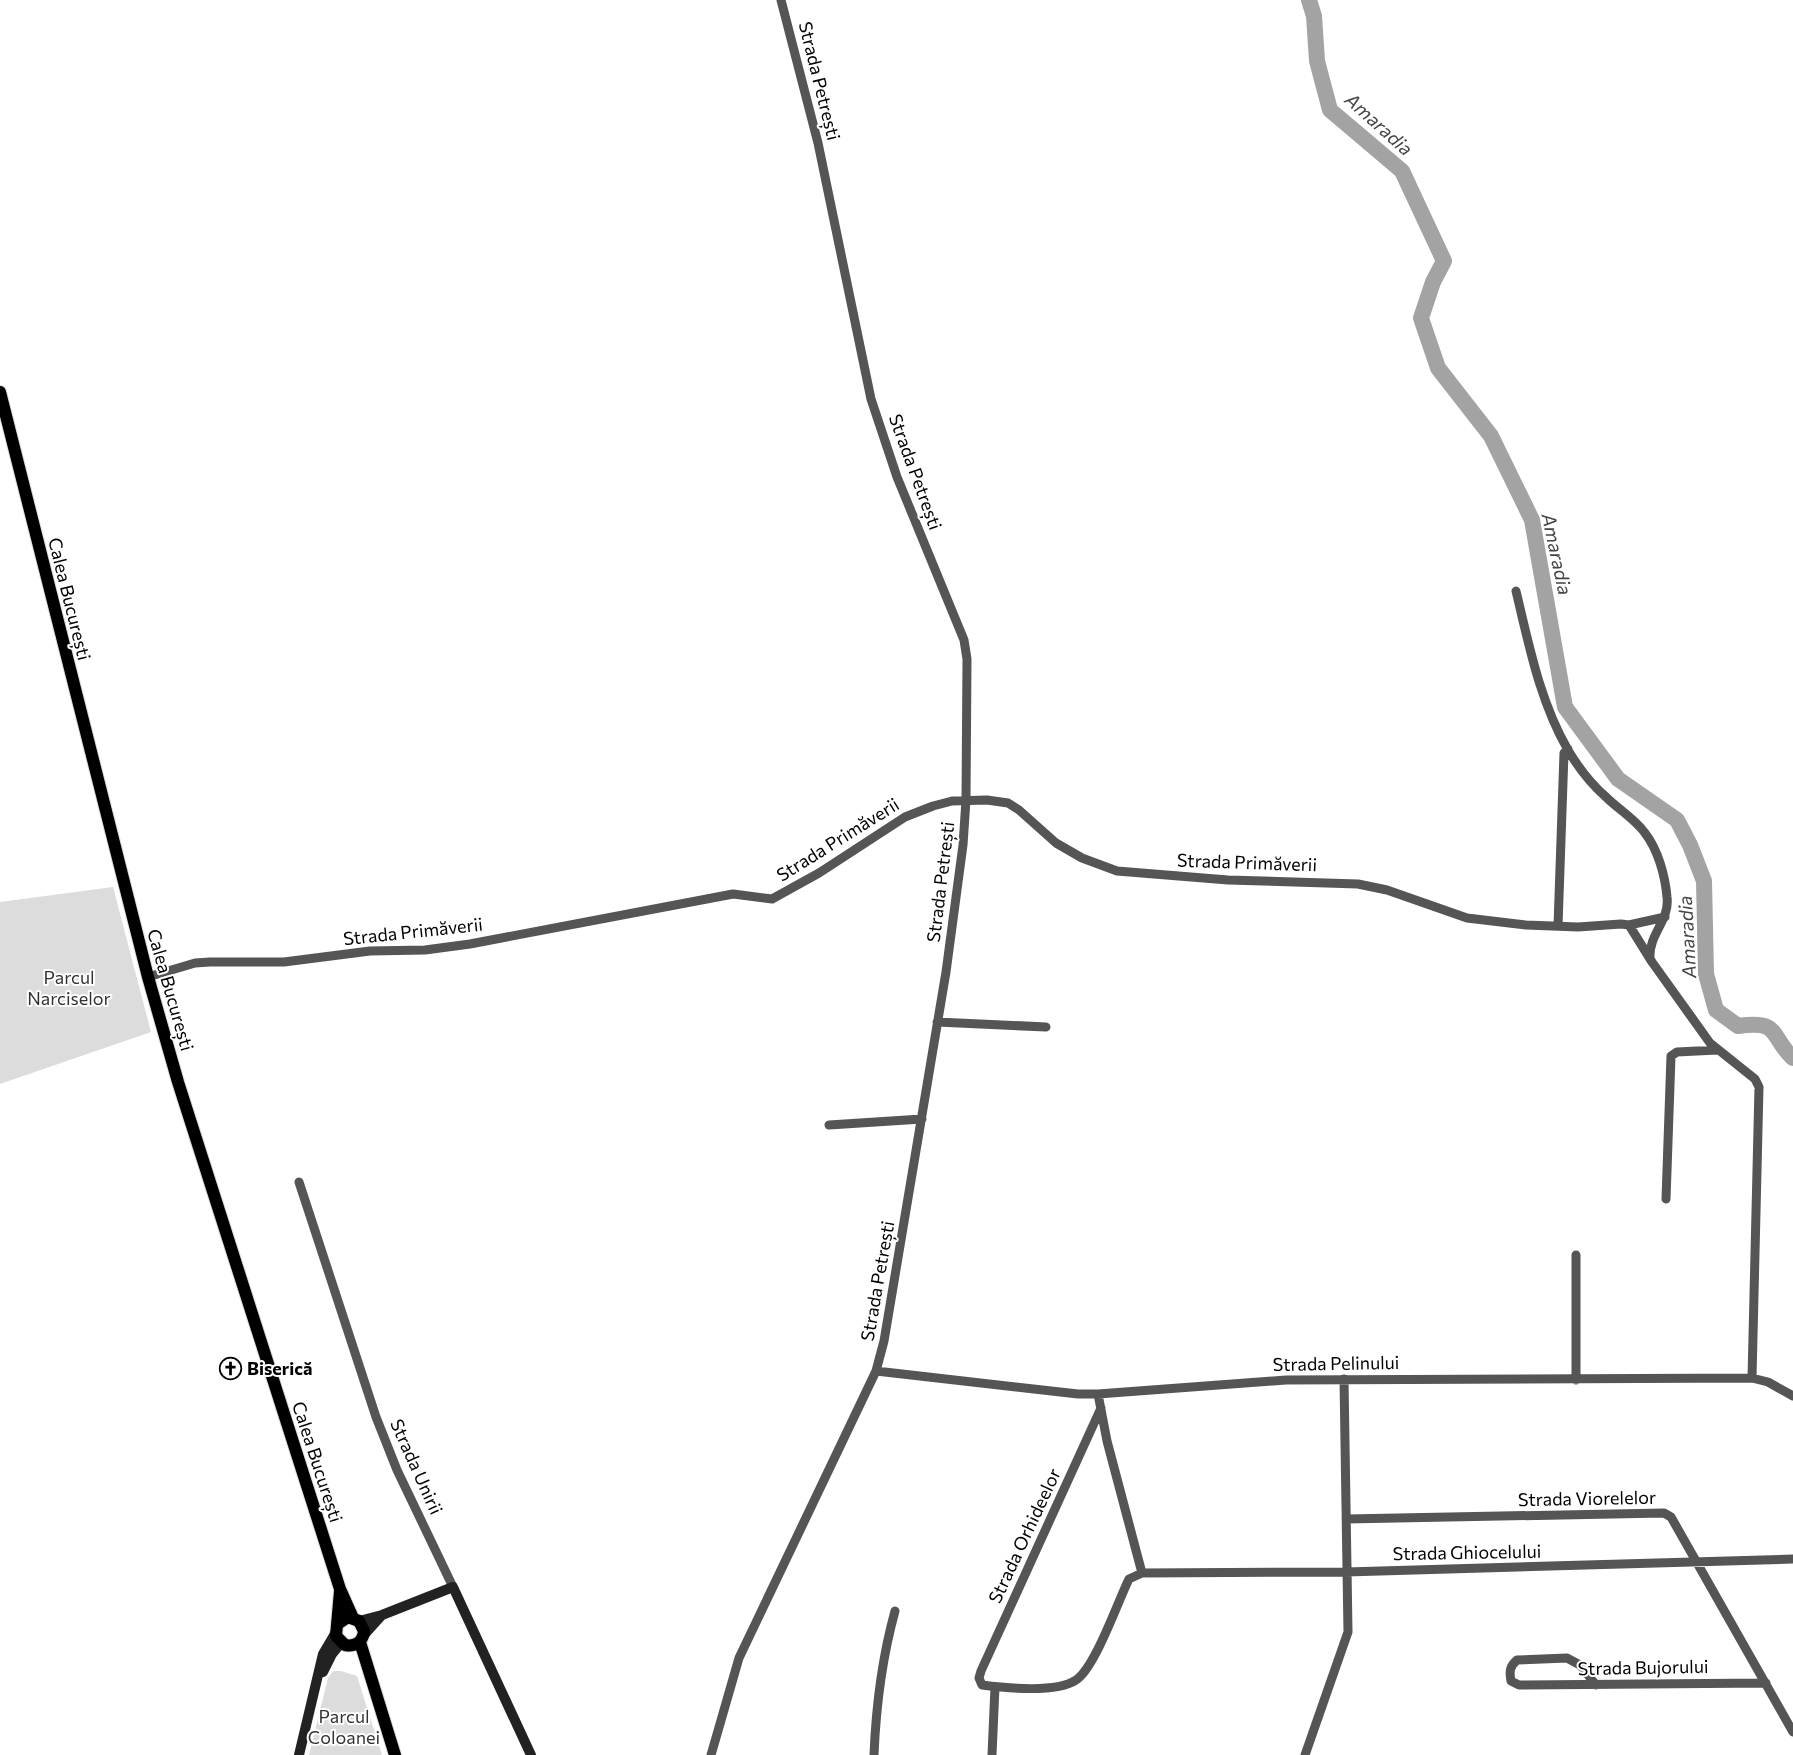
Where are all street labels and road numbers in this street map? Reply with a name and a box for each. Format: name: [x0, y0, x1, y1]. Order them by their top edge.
street label: Strada Petrești: [794, 19, 845, 143]
street label: Strada Petrești: [884, 411, 947, 533]
street label: Calea București: [43, 535, 96, 663]
street label: Strada Primăverii: [772, 793, 903, 886]
street label: Strada Petrești: [922, 820, 959, 944]
street label: Strada Primăverii: [1177, 849, 1318, 875]
street label: Strada Primăverii: [342, 913, 484, 949]
street label: Calea București: [142, 926, 199, 1054]
street label: Strada Petrești: [856, 1219, 899, 1343]
street label: Strada Pelinului: [1272, 1351, 1400, 1375]
street label: Calea București: [287, 1398, 348, 1525]
street label: Strada Unirii: [386, 1416, 448, 1518]
street label: Strada Orhideelor: [983, 1465, 1065, 1606]
street label: Strada Viorelelor: [1518, 1486, 1656, 1510]
street label: Strada Ghiocelului: [1392, 1540, 1541, 1564]
street label: Strada Bujorului: [1577, 1655, 1709, 1679]

